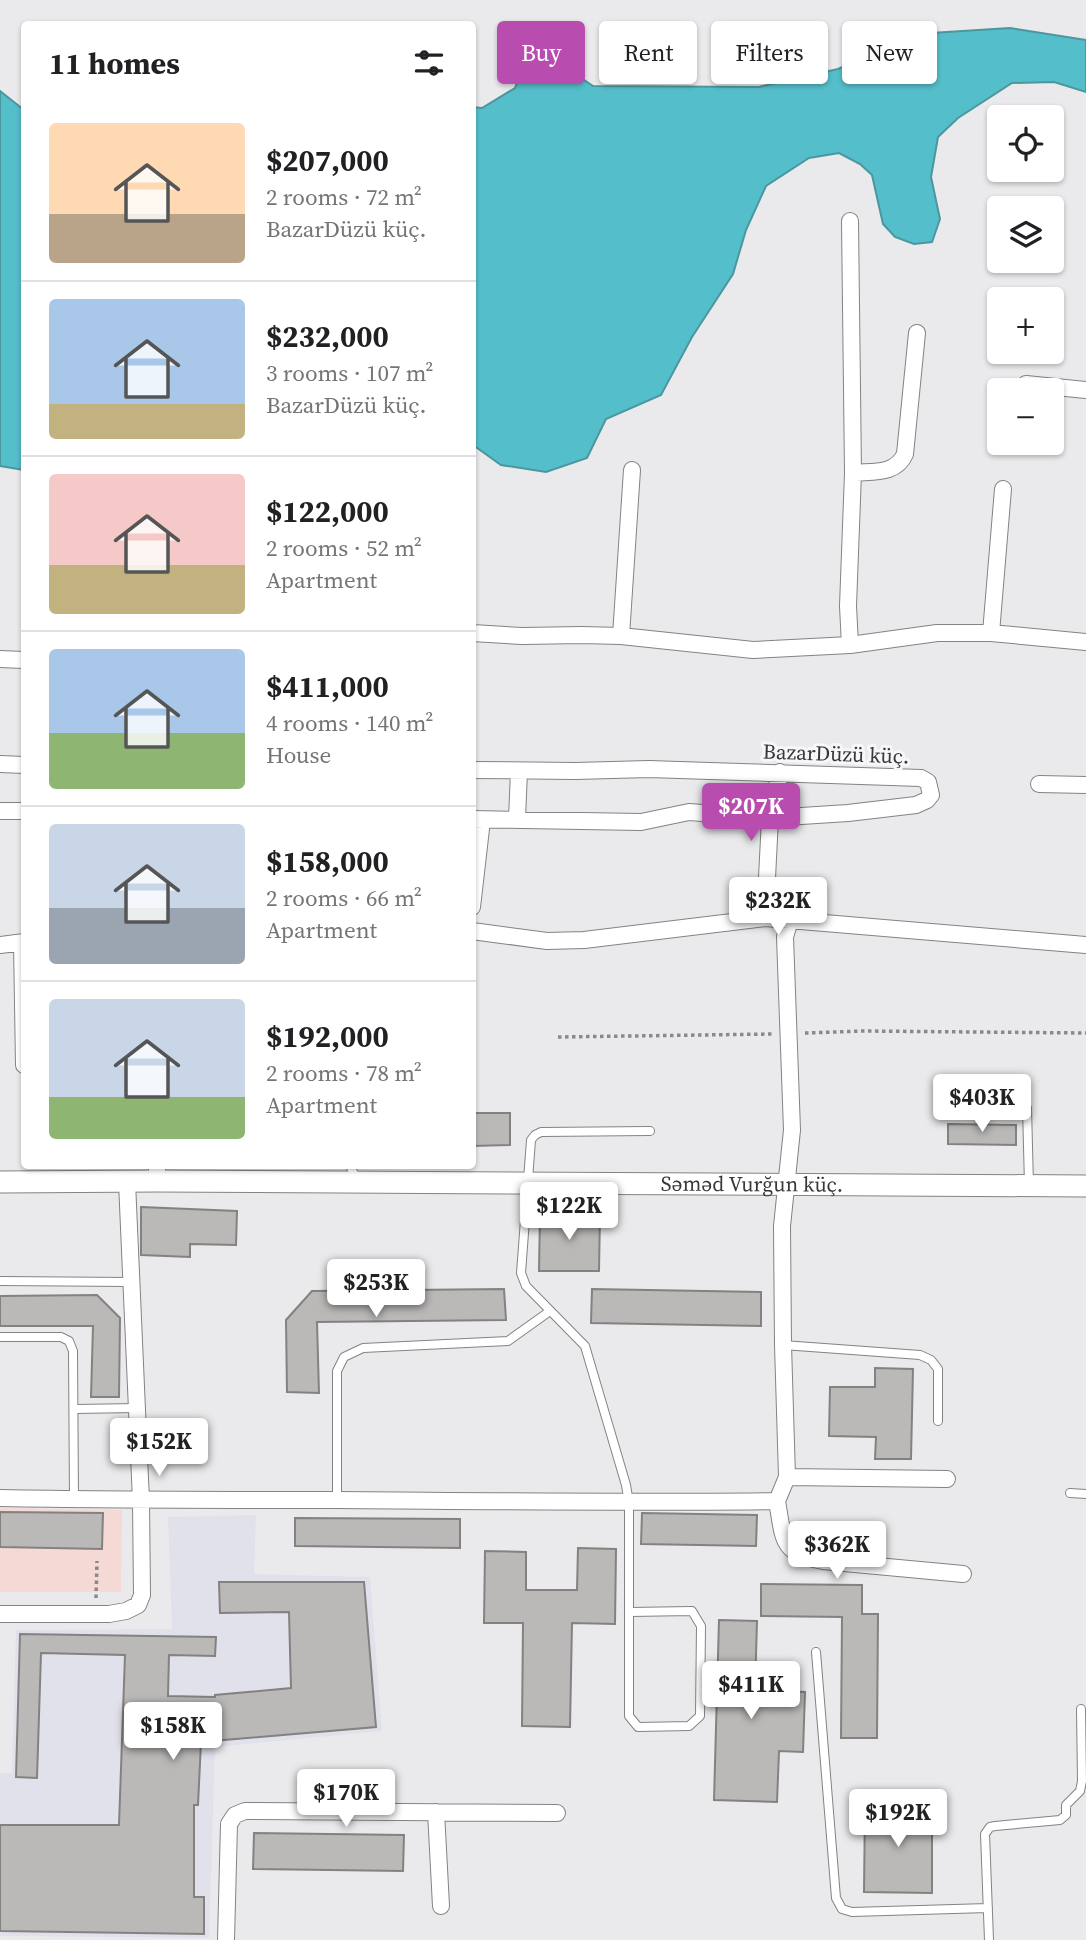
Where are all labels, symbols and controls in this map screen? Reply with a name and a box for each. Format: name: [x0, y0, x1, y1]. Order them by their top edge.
chip: Buy: [497, 21, 585, 84]
chip: Rent: [599, 21, 697, 84]
chip: Filters: [711, 21, 828, 84]
chip: New: [842, 21, 937, 84]
text: 11 homes: [49, 43, 180, 84]
icon: filters: [410, 44, 448, 82]
map controls: [987, 105, 1064, 455]
button: locate: [987, 105, 1064, 182]
text: $207,000: [266, 140, 389, 181]
icon: home: [105, 151, 189, 235]
text: 2 rooms · 72 m²: [266, 181, 422, 213]
button: layers: [987, 196, 1064, 273]
text: BazarDüzü küç.: [266, 213, 426, 245]
button: +: [987, 287, 1064, 364]
text: $232,000: [266, 316, 389, 357]
icon: home: [105, 327, 189, 411]
text: 3 rooms · 107 m²: [266, 357, 433, 389]
button: −: [987, 378, 1064, 455]
text: BazarDüzü küç.: [266, 389, 426, 421]
text: $122,000: [266, 491, 389, 532]
icon: home: [105, 502, 189, 586]
text: 2 rooms · 52 m²: [266, 532, 422, 564]
text: Apartment: [266, 564, 377, 596]
text: $411,000: [266, 666, 389, 707]
icon: home: [105, 677, 189, 761]
text: 4 rooms · 140 m²: [266, 707, 433, 739]
street label: BazarDüzü küç.: [762, 736, 910, 771]
text: House: [266, 739, 331, 771]
pin: $207K: [702, 784, 800, 843]
text: $207K: [718, 790, 784, 822]
text: $158,000: [266, 841, 389, 882]
icon: home: [105, 852, 189, 936]
pin: $232K: [729, 878, 827, 937]
text: 2 rooms · 66 m²: [266, 882, 422, 914]
text: $232K: [745, 884, 811, 916]
text: Apartment: [266, 914, 377, 946]
text: $192,000: [266, 1016, 389, 1057]
icon: home: [105, 1027, 189, 1111]
text: 2 rooms · 78 m²: [266, 1057, 422, 1089]
pin: $403K: [933, 1074, 1031, 1134]
text: $403K: [949, 1081, 1015, 1113]
text: Apartment: [266, 1089, 377, 1121]
street label: Səməd Vurğun küç.: [661, 1169, 843, 1199]
pin: $122K: [520, 1182, 618, 1242]
text: $122K: [536, 1189, 602, 1221]
pin: $253K: [327, 1260, 425, 1319]
text: $253K: [343, 1266, 409, 1298]
pin: $152K: [110, 1418, 208, 1478]
text: $152K: [126, 1425, 192, 1457]
pin: $362K: [788, 1522, 886, 1581]
text: $362K: [804, 1528, 870, 1560]
pin: $411K: [702, 1662, 800, 1721]
text: $411K: [718, 1668, 784, 1700]
pin: $158K: [124, 1702, 222, 1762]
text: $158K: [140, 1709, 206, 1741]
pin: $170K: [297, 1770, 395, 1829]
text: $170K: [313, 1776, 379, 1808]
pin: $192K: [849, 1790, 947, 1849]
text: $192K: [865, 1796, 931, 1828]

